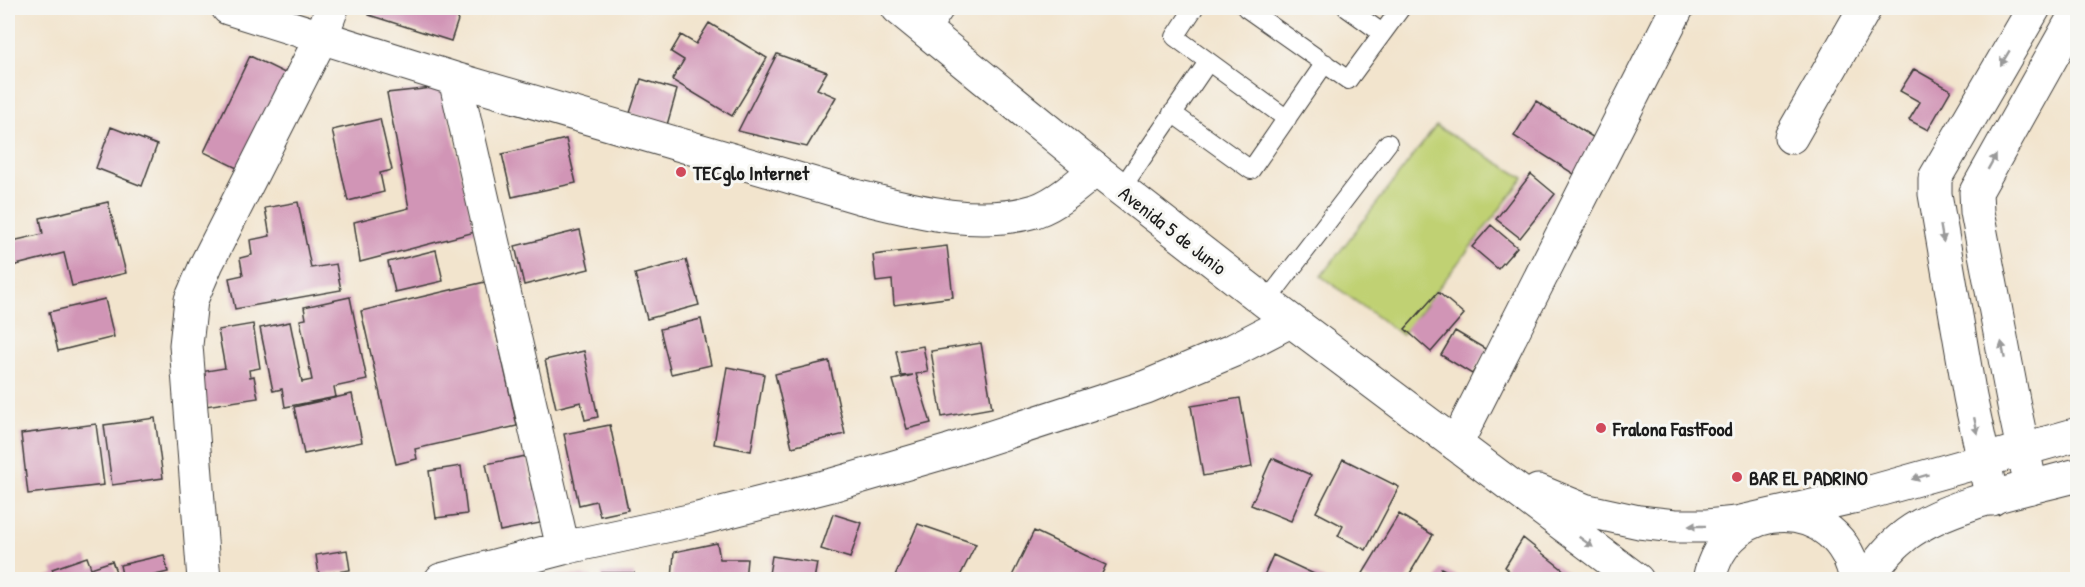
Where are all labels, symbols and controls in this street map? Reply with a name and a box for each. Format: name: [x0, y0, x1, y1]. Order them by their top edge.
one-way arrow: [1999, 50, 2010, 66]
one-way arrow: [1987, 153, 1997, 170]
place label: TECglo Internet: [692, 159, 810, 187]
marker: TECglo Internet: [674, 165, 688, 179]
street label: Avenida 5 de Junio: [1114, 179, 1232, 281]
one-way arrow: [1938, 224, 1947, 243]
one-way arrow: [1998, 341, 2007, 360]
place label: Fralona FastFood: [1612, 415, 1732, 442]
one-way arrow: [1971, 416, 1981, 435]
marker: Fralona FastFood: [1594, 421, 1608, 435]
place label: BAR EL PADRINO: [1749, 464, 1868, 491]
marker: BAR EL PADRINO: [1730, 470, 1744, 484]
one-way arrow: [1911, 473, 1929, 482]
one-way arrow: [1687, 521, 1706, 531]
one-way arrow: [1578, 536, 1594, 548]

